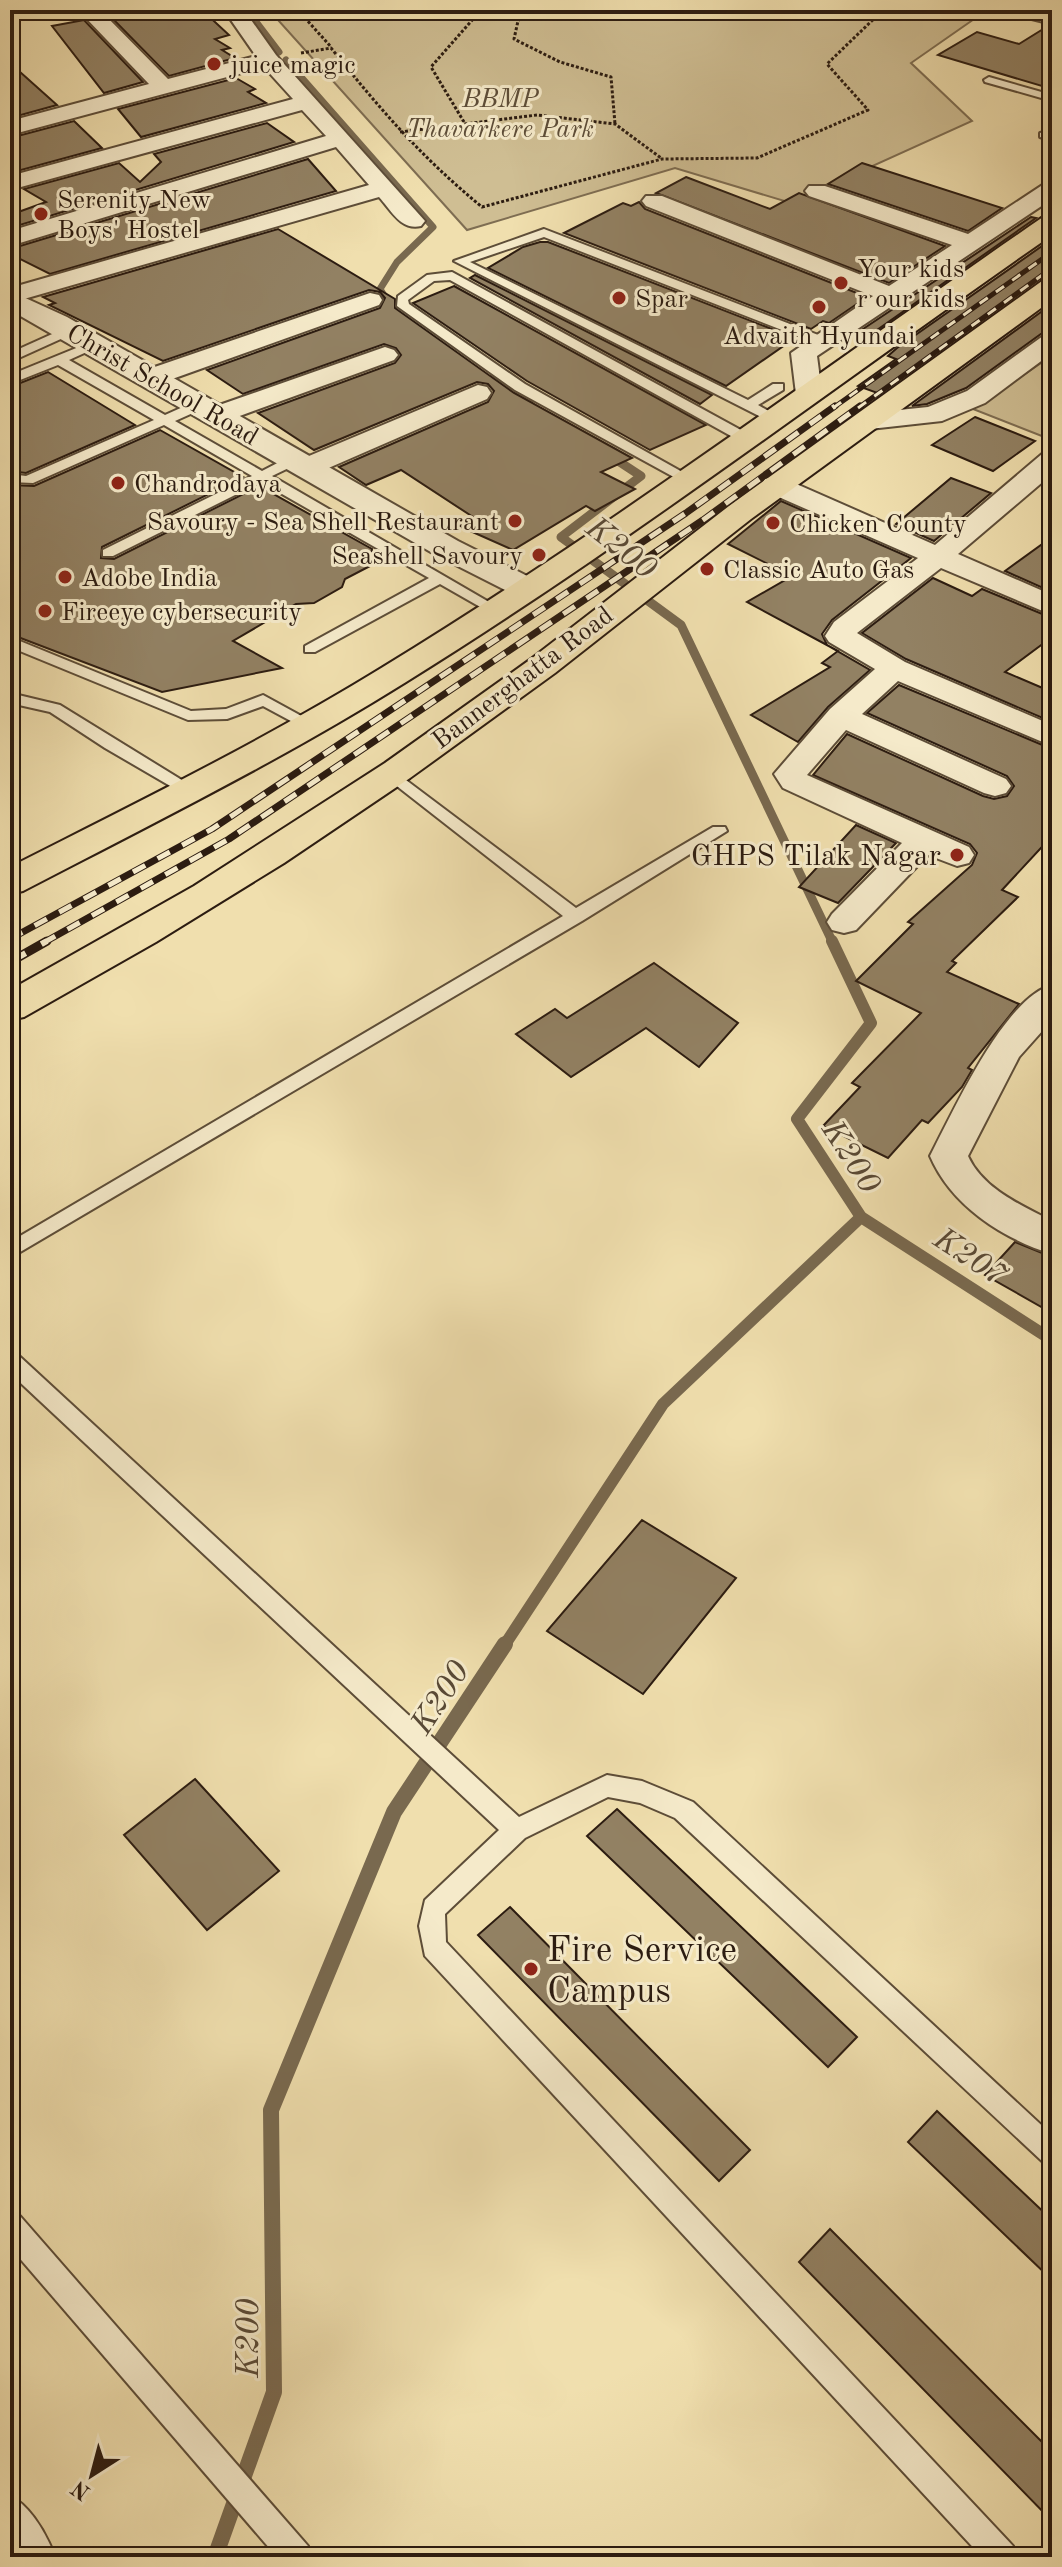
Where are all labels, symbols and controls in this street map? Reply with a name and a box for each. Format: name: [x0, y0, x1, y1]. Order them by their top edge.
place label: juice magic: [229, 53, 356, 79]
marker: juice magic: [205, 55, 223, 73]
park label: BBMP Thavarkere Park: [406, 87, 594, 143]
place label: Serenity New Boys' Hostel: [57, 188, 211, 244]
marker: Serenity New Boys' Hostel: [32, 205, 50, 223]
place label: Your kids r our kids: [857, 257, 965, 313]
marker: Your kids r our kids: [832, 274, 850, 292]
place label: Spar: [635, 287, 688, 313]
marker: Spar: [610, 289, 628, 307]
marker: Advaith Hyundai: [810, 298, 828, 316]
street label: Christ School Road: [62, 320, 262, 451]
place label: Advaith Hyundai: [723, 324, 915, 350]
place label: Chandrodaya: [134, 472, 282, 498]
marker: Chandrodaya: [109, 474, 127, 492]
place label: Savoury - Sea Shell Restaurant: [147, 510, 499, 536]
marker: Savoury - Sea Shell Restaurant: [506, 512, 524, 530]
water label: K200: [578, 512, 661, 587]
place label: Chicken County: [789, 512, 967, 538]
marker: Chicken County: [764, 514, 782, 532]
place label: Seashell Savoury: [331, 544, 523, 570]
marker: Seashell Savoury: [530, 546, 548, 564]
place label: Classic Auto Gas: [723, 558, 914, 584]
marker: Classic Auto Gas: [698, 560, 716, 578]
place label: Adobe India: [81, 566, 218, 592]
marker: Adobe India: [56, 568, 74, 586]
place label: Fireeye cybersecurity: [61, 600, 302, 626]
marker: Fireeye cybersecurity: [36, 602, 54, 620]
street label: Bannerghatta Road: [428, 602, 618, 755]
place label: GHPS Tilak Nagar: [691, 842, 941, 872]
marker: GHPS Tilak Nagar: [948, 846, 966, 864]
water label: K200: [814, 1115, 885, 1200]
water label: K207: [926, 1223, 1012, 1294]
water label: K200: [406, 1656, 477, 1742]
place label: Fire Service Campus: [547, 1934, 737, 2011]
marker: Fire Service Campus: [522, 1960, 540, 1978]
water label: K200: [234, 2298, 266, 2379]
north arrow: [52, 2435, 132, 2515]
text: N: [68, 2476, 95, 2503]

